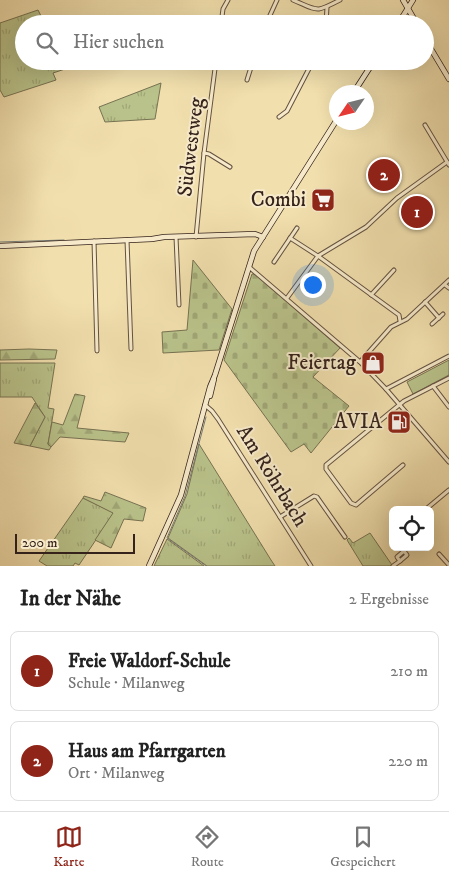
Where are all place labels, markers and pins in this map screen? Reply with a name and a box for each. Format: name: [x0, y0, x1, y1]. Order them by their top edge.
pin: 2: [368, 156, 400, 194]
place label: Combi: [251, 187, 306, 213]
supermarket icon: Combi: [310, 187, 336, 213]
pin: 1: [401, 193, 433, 231]
place label: Feiertag: [287, 350, 357, 376]
shop icon: Feiertag: [360, 350, 386, 376]
place label: AVIA: [334, 409, 383, 435]
fuel station icon: AVIA: [386, 409, 412, 435]

